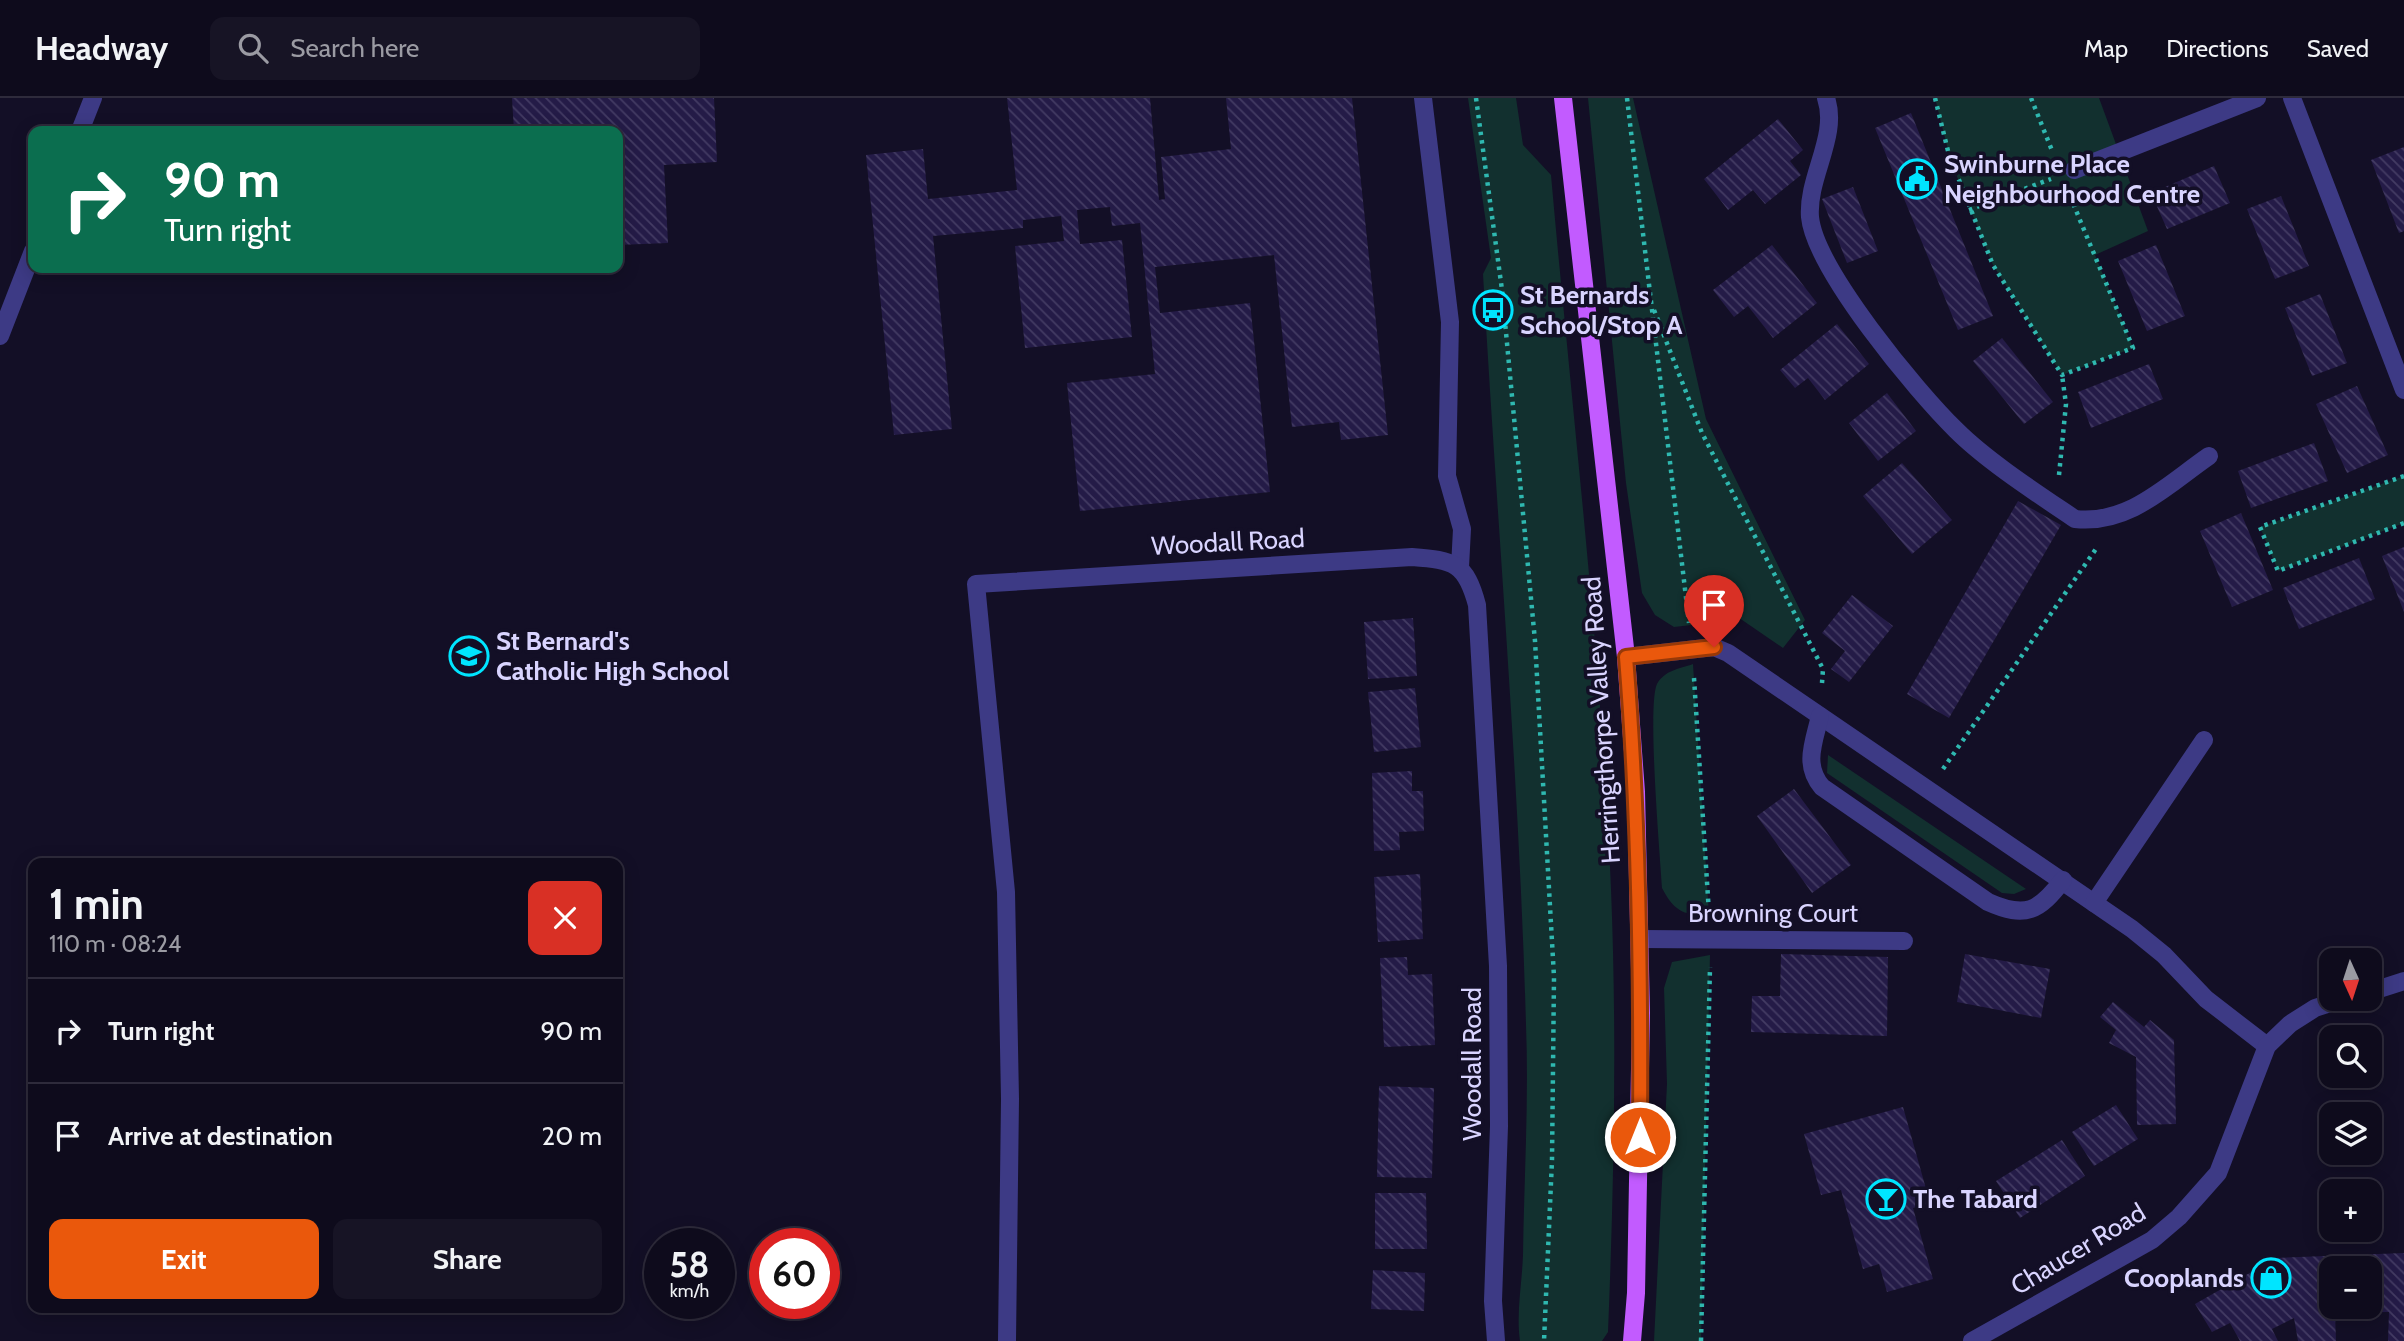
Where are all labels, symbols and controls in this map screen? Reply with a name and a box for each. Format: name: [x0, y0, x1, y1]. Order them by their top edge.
search box: [210, 17, 700, 80]
text: Headway: [35, 28, 168, 68]
icon: search: [234, 29, 272, 67]
text: Search here: [290, 32, 419, 64]
text: Map: [2084, 34, 2128, 63]
text: Directions: [2166, 34, 2269, 63]
text: Saved: [2307, 34, 2369, 63]
place label: Swinburne Place Neighbourhood Centre: [1944, 148, 2200, 210]
text: 90 m: [164, 150, 280, 209]
icon: right: [49, 154, 140, 245]
public building icon: Swinburne Place Neighbourhood Centre: [1896, 158, 1938, 200]
text: Turn right: [164, 210, 291, 249]
place label: St Bernards School/Stop A: [1520, 279, 1683, 341]
bus stop icon: St Bernards School/Stop A: [1472, 289, 1514, 331]
street label: Woodall Road: [1150, 522, 1306, 562]
street label: Herringthorpe Valley Road: [1575, 575, 1627, 865]
pin: [1684, 575, 1744, 647]
icon: arrive: [1695, 586, 1733, 624]
place label: St Bernard's Catholic High School: [496, 625, 729, 687]
school or university icon: St Bernard's Catholic High School: [448, 635, 490, 677]
text: 1 min: [49, 878, 144, 930]
button: close: [528, 881, 602, 955]
street label: Browning Court: [1688, 897, 1858, 929]
text: 110 m · 08:24: [49, 930, 181, 958]
north arrow: [2319, 948, 2382, 1012]
map controls: [2319, 948, 2382, 1319]
street label: Woodall Road: [1456, 987, 1488, 1141]
icon: right: [49, 1012, 87, 1050]
text: Turn right: [108, 1015, 214, 1047]
text: 90 m: [540, 1015, 602, 1047]
button: search: [2319, 1025, 2382, 1088]
position arrow: [1603, 1100, 1677, 1174]
button: layers: [2319, 1102, 2382, 1165]
icon: arrive: [49, 1117, 87, 1155]
text: Arrive at destination: [108, 1120, 333, 1152]
text: 20 m: [542, 1120, 602, 1152]
bar icon: The Tabard: [1865, 1178, 1907, 1220]
button: +: [2319, 1179, 2382, 1242]
place label: The Tabard: [1913, 1183, 2038, 1215]
street label: Chaucer Road: [2005, 1196, 2151, 1302]
button: Exit: [49, 1219, 319, 1299]
button: Share: [333, 1219, 602, 1299]
speed limit sign: 60: [749, 1228, 840, 1319]
text: 58: [670, 1243, 709, 1286]
button: −: [2319, 1256, 2382, 1319]
shop icon: Cooplands: [2250, 1257, 2292, 1299]
place label: Cooplands: [2124, 1262, 2244, 1294]
text: km/h: [670, 1280, 709, 1302]

